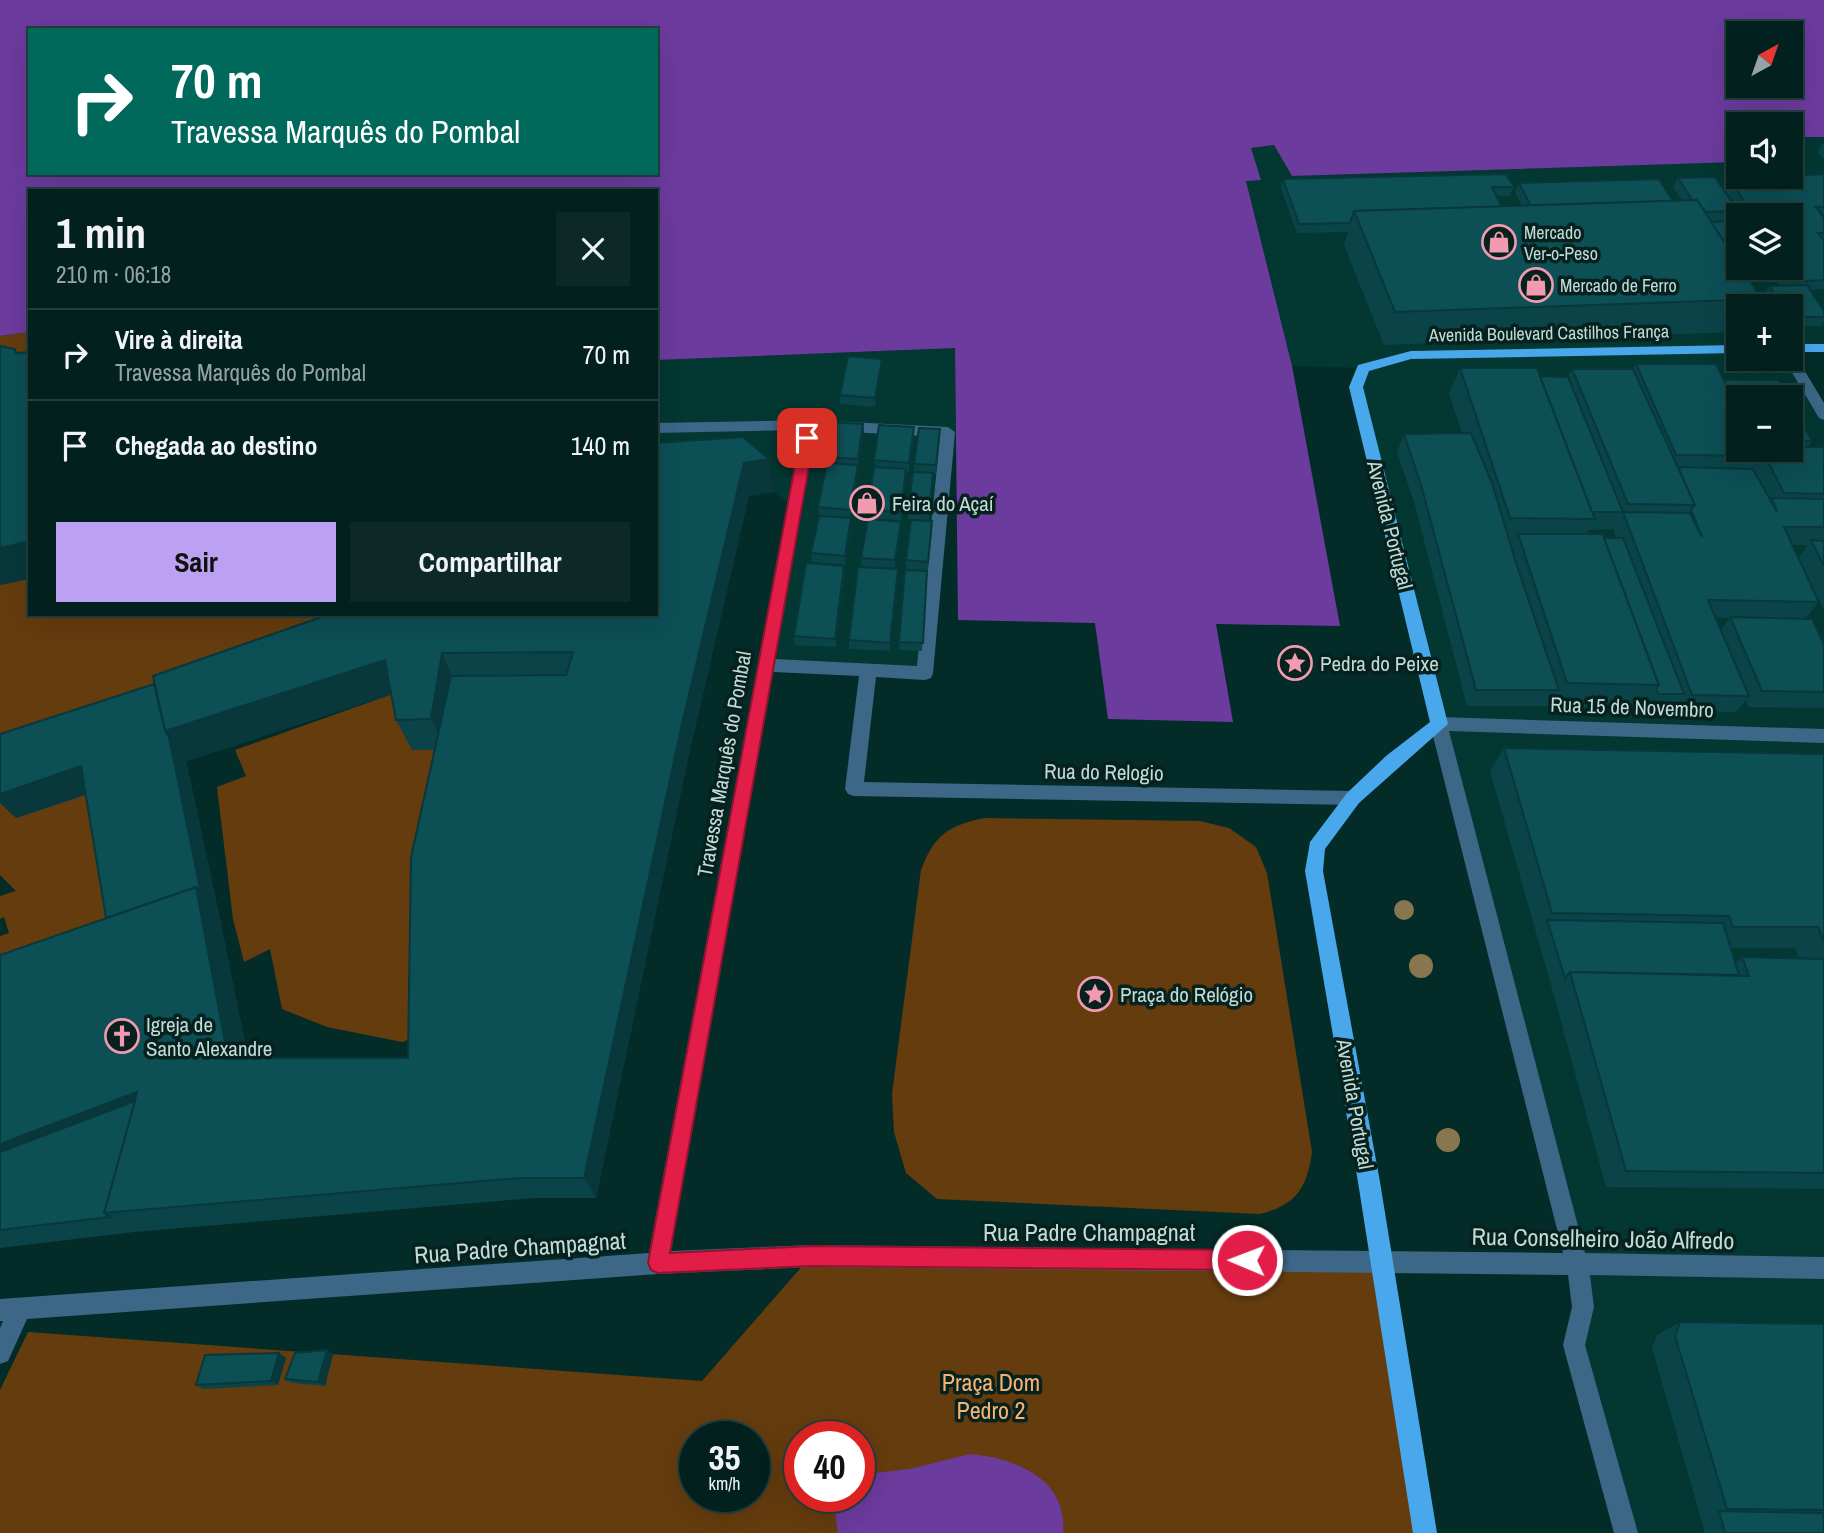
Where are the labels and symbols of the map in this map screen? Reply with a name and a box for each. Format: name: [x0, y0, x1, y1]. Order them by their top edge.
north arrow: [1726, 21, 1802, 98]
place label: Mercado Ver-o-Peso: [1524, 220, 1598, 266]
shop icon: Mercado Ver-o-Peso: [1480, 223, 1518, 261]
shop icon: Mercado de Ferro: [1517, 266, 1555, 304]
place label: Mercado de Ferro: [1560, 273, 1677, 298]
street label: Avenida Boulevard Castilhos França: [1428, 318, 1669, 348]
pin: [777, 408, 837, 468]
street label: Avenida Portugal: [1360, 457, 1420, 592]
shop icon: Feira do Açaí: [848, 484, 886, 522]
place label: Feira do Açaí: [892, 489, 994, 518]
place icon: Pedra do Peixe: [1276, 644, 1314, 682]
street label: Travessa Marquês do Pombal: [690, 649, 758, 879]
place label: Pedra do Peixe: [1320, 649, 1439, 678]
street label: Rua 15 de Novembro: [1550, 690, 1714, 724]
street label: Rua do Relogio: [1044, 756, 1164, 788]
place icon: Praça do Relógio: [1076, 975, 1114, 1013]
place label: Praça do Relógio: [1120, 980, 1253, 1009]
place label: Igreja de Santo Alexandre: [146, 1010, 272, 1063]
church icon: Igreja de Santo Alexandre: [103, 1017, 141, 1055]
street label: Avenida Portugal: [1329, 1036, 1381, 1171]
street label: Rua Padre Champagnat: [983, 1216, 1196, 1248]
street label: Rua Conselheiro João Alfredo: [1471, 1220, 1735, 1256]
position arrow: [1210, 1223, 1284, 1297]
street label: Rua Padre Champagnat: [413, 1224, 627, 1270]
park label: Praça Dom Pedro 2: [942, 1366, 1040, 1426]
speed limit sign: 40: [784, 1421, 875, 1512]

